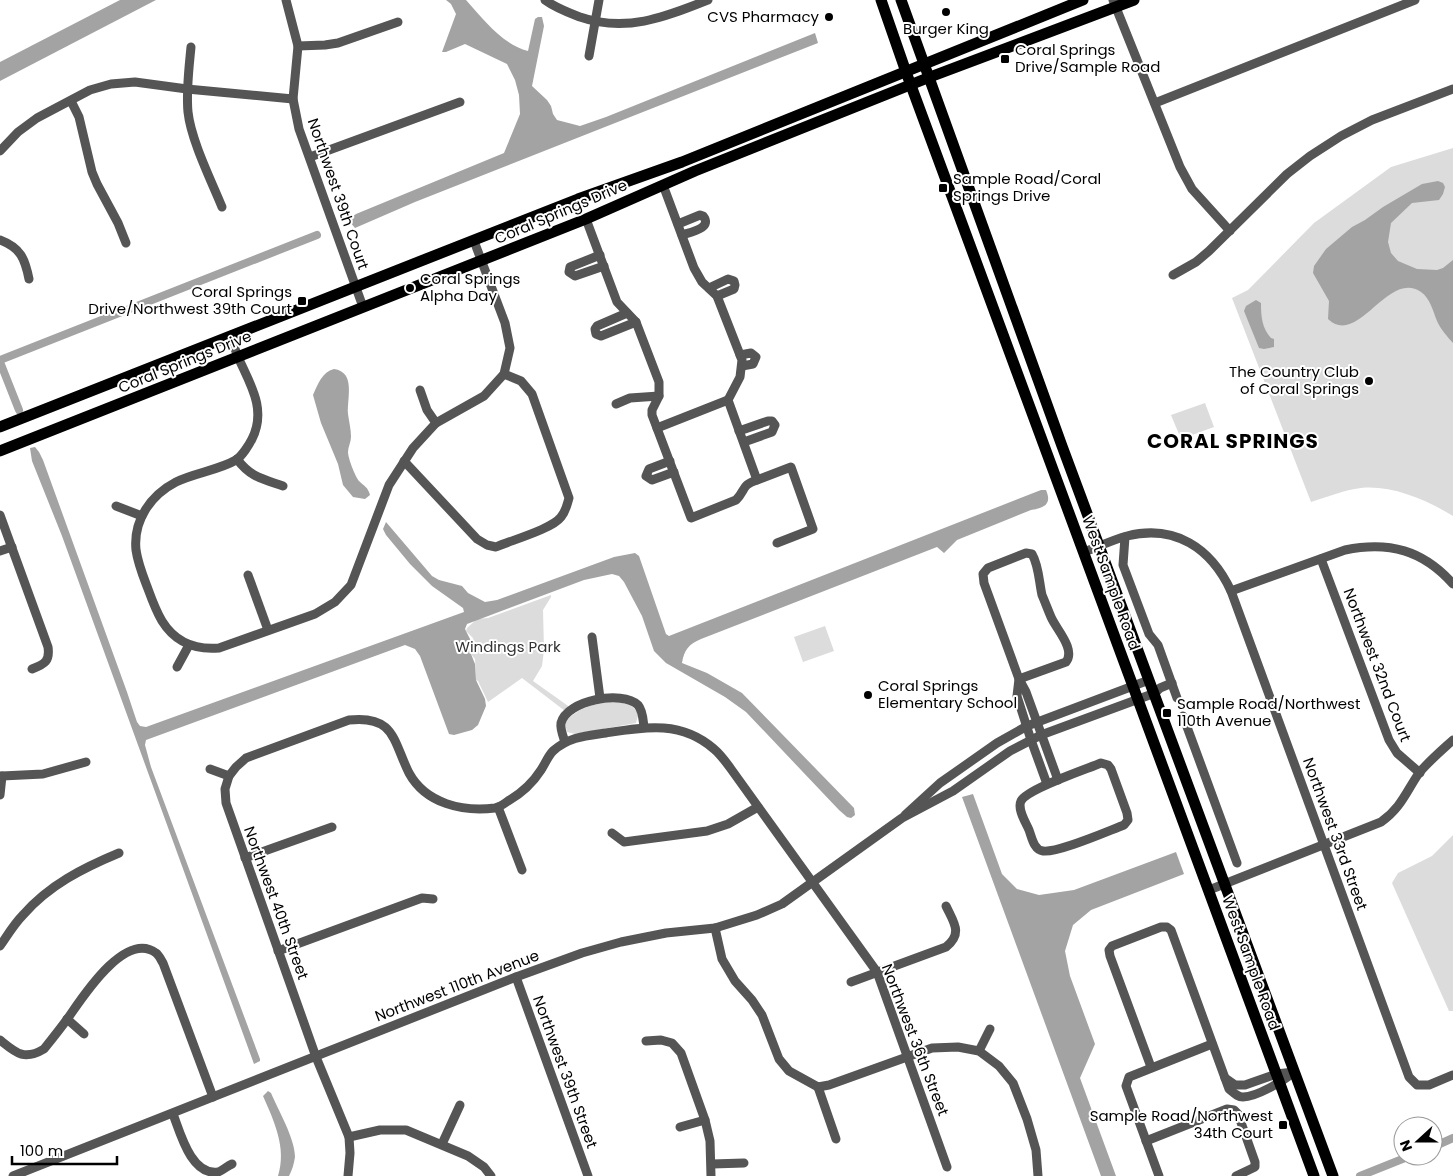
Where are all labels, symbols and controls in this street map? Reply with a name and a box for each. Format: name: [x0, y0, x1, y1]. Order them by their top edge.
place label: CVS Pharmacy: [707, 6, 820, 27]
marker: Burger King: [940, 6, 952, 18]
marker: CVS Pharmacy: [823, 11, 835, 23]
place label: Burger King: [903, 18, 989, 39]
place label: Coral Springs Drive/Sample Road: [1015, 39, 1160, 77]
marker: Coral Springs Drive/Sample Road: [999, 53, 1011, 65]
street label: Northwest 39th Court: [303, 115, 374, 272]
place label: Sample Road/Coral Springs Drive: [953, 168, 1101, 206]
street label: Coral Springs Drive: [491, 174, 630, 249]
marker: Sample Road/Coral Springs Drive: [937, 182, 949, 194]
place label: Coral Springs Alpha Day: [420, 268, 521, 306]
place label: Coral Springs Drive/Northwest 39th Court: [88, 281, 292, 319]
marker: Coral Springs Alpha Day: [404, 282, 416, 294]
marker: Coral Springs Drive/Northwest 39th Court: [296, 295, 308, 307]
street label: Coral Springs Drive: [115, 325, 255, 398]
place label: The Country Club of Coral Springs: [1229, 361, 1359, 399]
marker: The Country Club of Coral Springs: [1363, 375, 1375, 387]
district label: CORAL SPRINGS: [1147, 427, 1319, 455]
street label: West Sample Road: [1077, 513, 1146, 653]
street label: Northwest 32nd Court: [1339, 585, 1416, 745]
park label: Windings Park: [455, 636, 561, 657]
place label: Coral Springs Elementary School: [878, 675, 1017, 713]
marker: Coral Springs Elementary School: [862, 689, 874, 701]
place label: Sample Road/Northwest 110th Avenue: [1177, 693, 1360, 731]
marker: Sample Road/Northwest 110th Avenue: [1161, 707, 1173, 719]
street label: Northwest 33rd Street: [1298, 755, 1373, 913]
street label: Northwest 40th Street: [239, 823, 314, 982]
street label: West Sample Road: [1217, 893, 1286, 1033]
street label: Northwest 110th Avenue: [372, 945, 542, 1027]
street label: Northwest 36th Street: [877, 961, 954, 1119]
street label: Northwest 39th Street: [528, 993, 603, 1151]
place label: Sample Road/Northwest 34th Court: [1090, 1105, 1273, 1143]
north arrow: [1393, 1116, 1443, 1166]
marker: Sample Road/Northwest 34th Court: [1277, 1119, 1289, 1131]
scale bar: [12, 1134, 118, 1166]
text: N: [1395, 1137, 1417, 1154]
text: 100 m: [20, 1140, 63, 1161]

